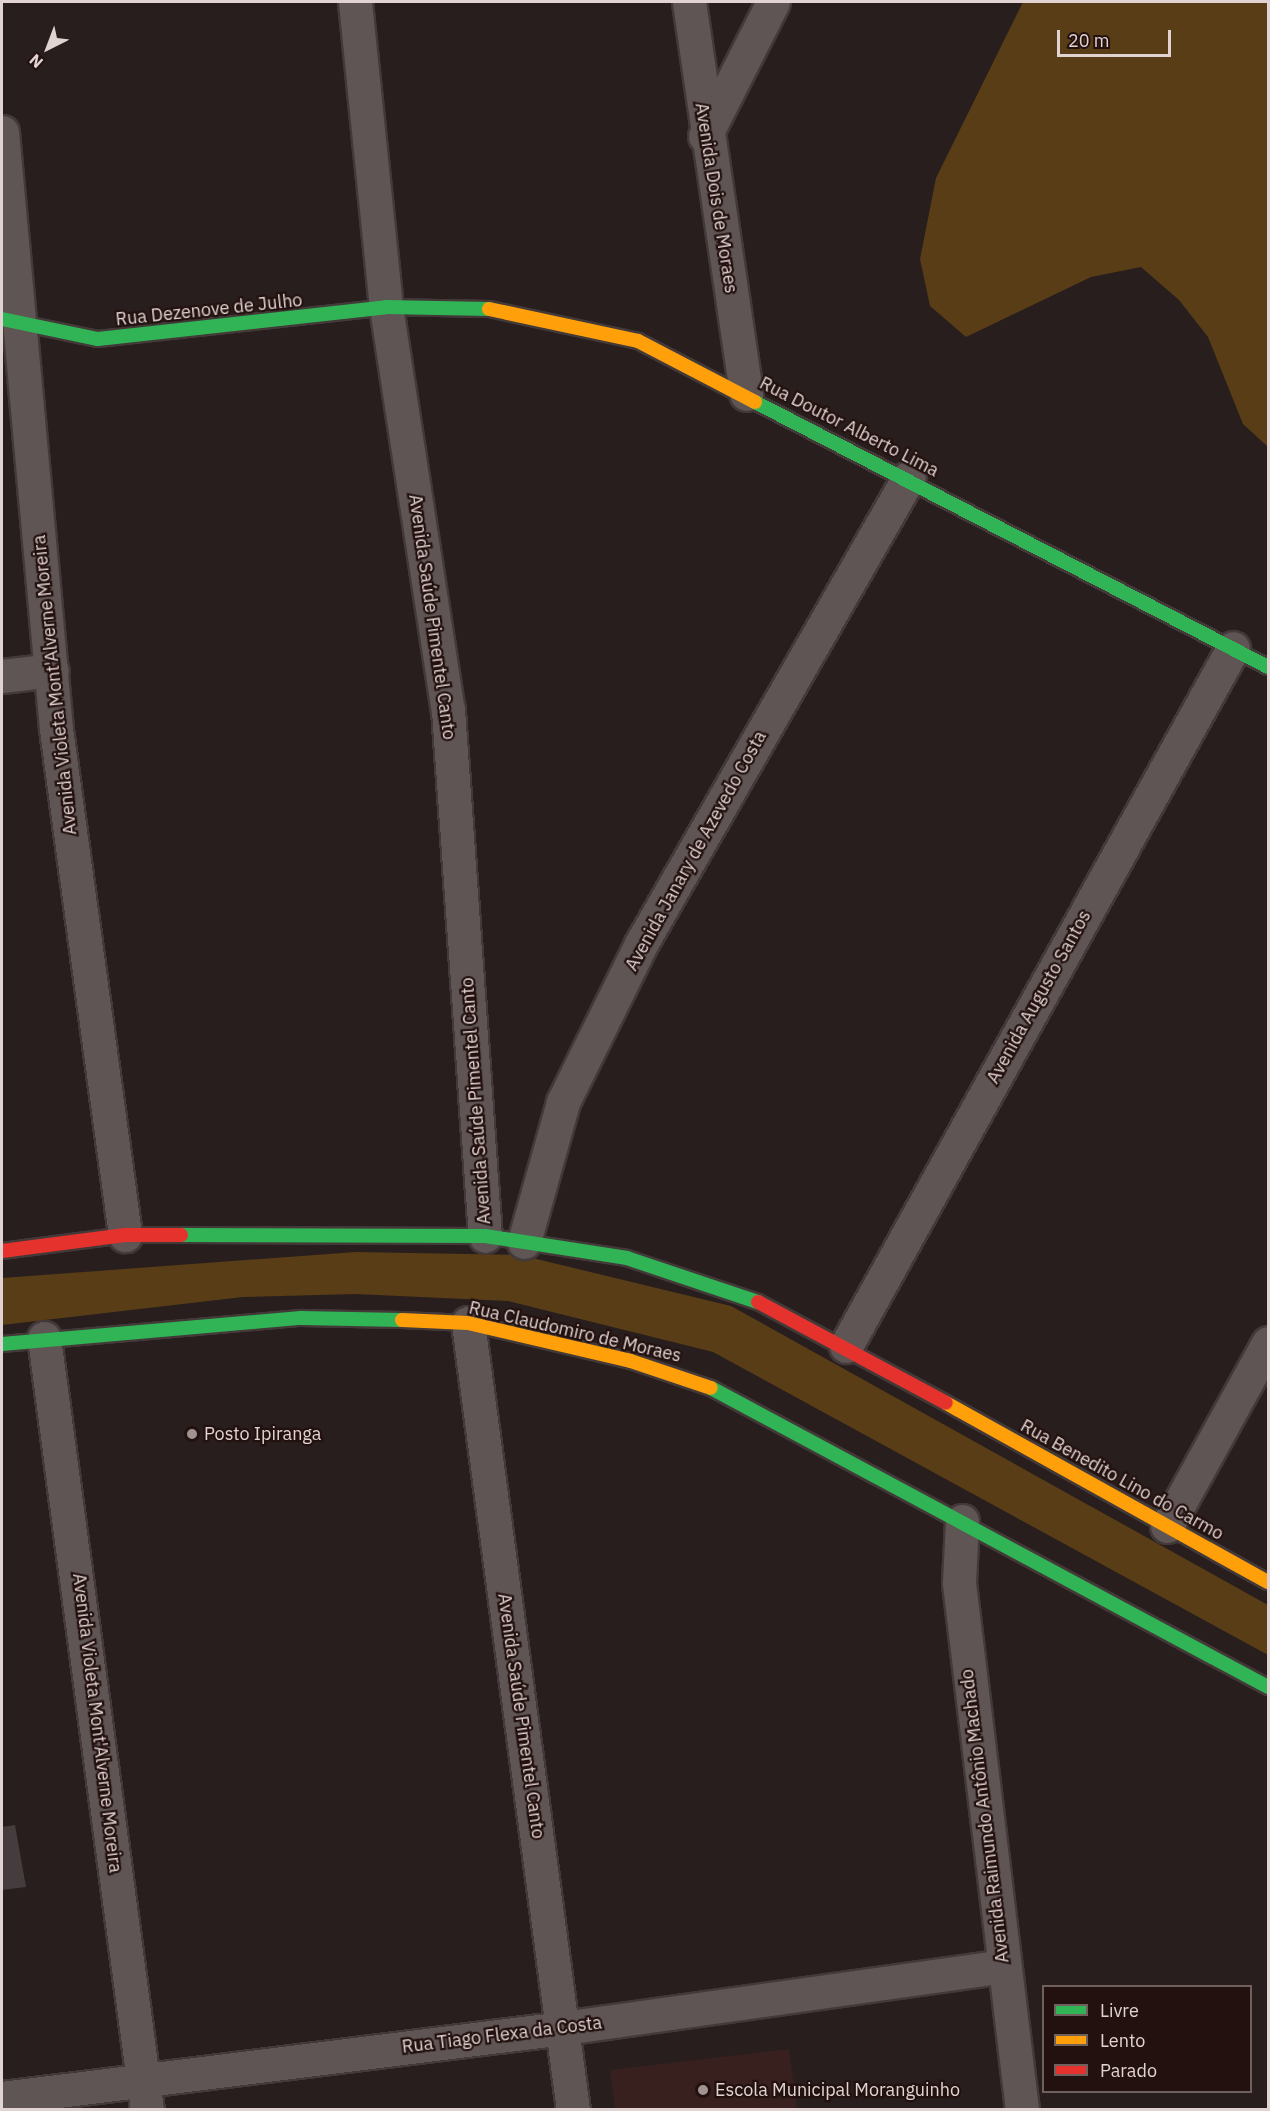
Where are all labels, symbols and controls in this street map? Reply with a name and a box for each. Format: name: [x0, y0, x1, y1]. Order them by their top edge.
north arrow: [18, 18, 78, 78]
scale bar: [1060, 18, 1174, 56]
text: 20 m: [1068, 29, 1110, 52]
text: N: [25, 50, 47, 73]
street label: Avenida Dois de Moraes: [690, 101, 742, 295]
street label: Rua Dezenove de Julho: [115, 289, 303, 331]
street label: Rua Doutor Alberto Lima: [756, 372, 942, 482]
street label: Avenida Saúde Pimentel Canto: [404, 493, 460, 741]
street label: Avenida Violeta Mont'Alverne Moreira: [28, 534, 82, 836]
street label: Avenida Janary de Azevedo Costa: [621, 727, 771, 975]
street label: Avenida Augusto Santos: [982, 907, 1096, 1087]
street label: Avenida Saúde Pimentel Canto: [457, 977, 495, 1225]
street label: Rua Claudomiro de Moraes: [467, 1297, 683, 1367]
street label: Rua Benedito Lino do Carmo: [1017, 1415, 1227, 1545]
place label: Posto Ipiranga: [204, 1423, 321, 1445]
marker: Posto Ipiranga: [185, 1427, 199, 1441]
street label: Avenida Violeta Mont'Alverne Moreira: [68, 1572, 126, 1874]
street label: Avenida Saúde Pimentel Canto: [493, 1592, 549, 1840]
street label: Avenida Raimundo Antônio Machado: [956, 1668, 1014, 1964]
legend: [1042, 1985, 1252, 2093]
text: Livre: [1100, 1999, 1139, 2022]
street label: Rua Tiago Flexa da Costa: [401, 2012, 603, 2058]
text: Lento: [1100, 2029, 1145, 2052]
text: Parado: [1100, 2059, 1157, 2082]
place label: Escola Municipal Moranguinho: [715, 2079, 960, 2101]
marker: Escola Municipal Moranguinho: [696, 2083, 710, 2097]

